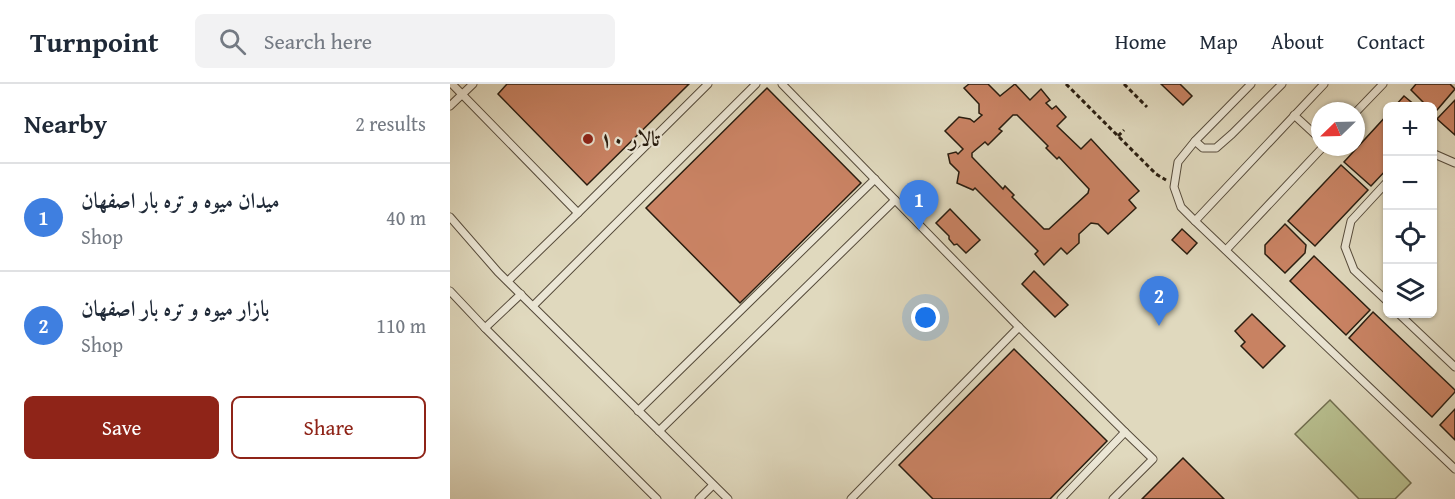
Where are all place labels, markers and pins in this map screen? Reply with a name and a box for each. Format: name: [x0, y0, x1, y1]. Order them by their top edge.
place label: تالار ۱۰: [600, 123, 661, 154]
marker: تالار ۱۰: [581, 132, 595, 146]
pin: 1: [900, 180, 938, 230]
pin: 2: [1140, 276, 1178, 326]

